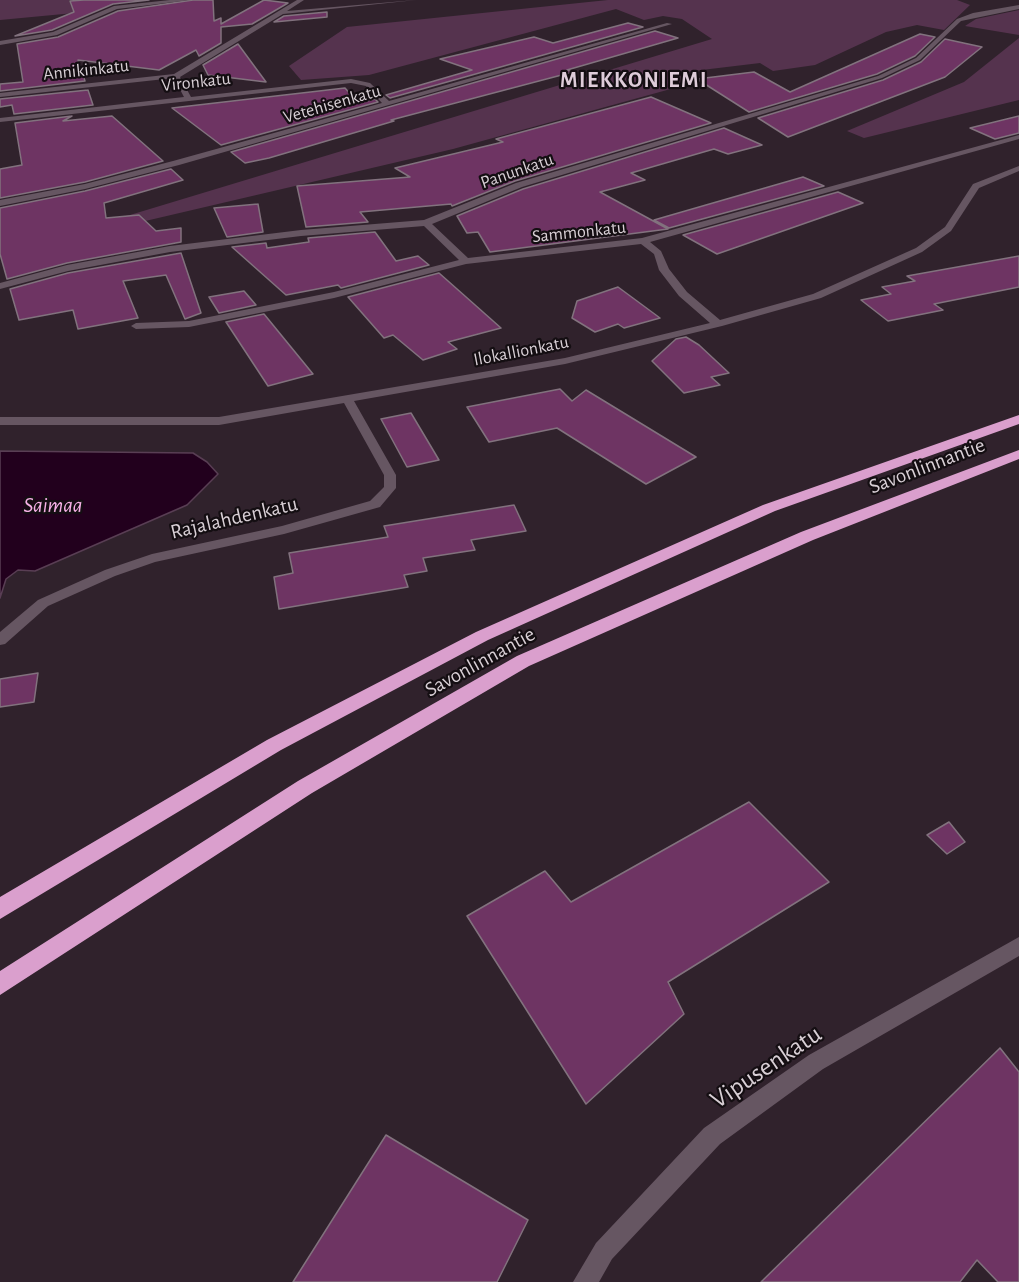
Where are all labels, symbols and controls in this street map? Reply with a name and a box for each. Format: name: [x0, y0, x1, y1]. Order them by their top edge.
street label: Annikinkatu: [42, 55, 130, 85]
district label: MIEKKONIEMI: [560, 67, 708, 93]
street label: Vironkatu: [160, 68, 232, 96]
street label: Vetehisenkatu: [281, 80, 383, 128]
street label: Panunkatu: [478, 148, 556, 194]
street label: Sammonkatu: [531, 216, 627, 248]
street label: Ilokallionkatu: [472, 331, 570, 371]
street label: Savonlinnantie: [866, 432, 988, 500]
street label: Rajalahdenkatu: [168, 491, 300, 545]
water label: Saimaa: [23, 492, 83, 518]
street label: Savonlinnantie: [421, 621, 539, 703]
street label: Vipusenkatu: [704, 1018, 828, 1116]

